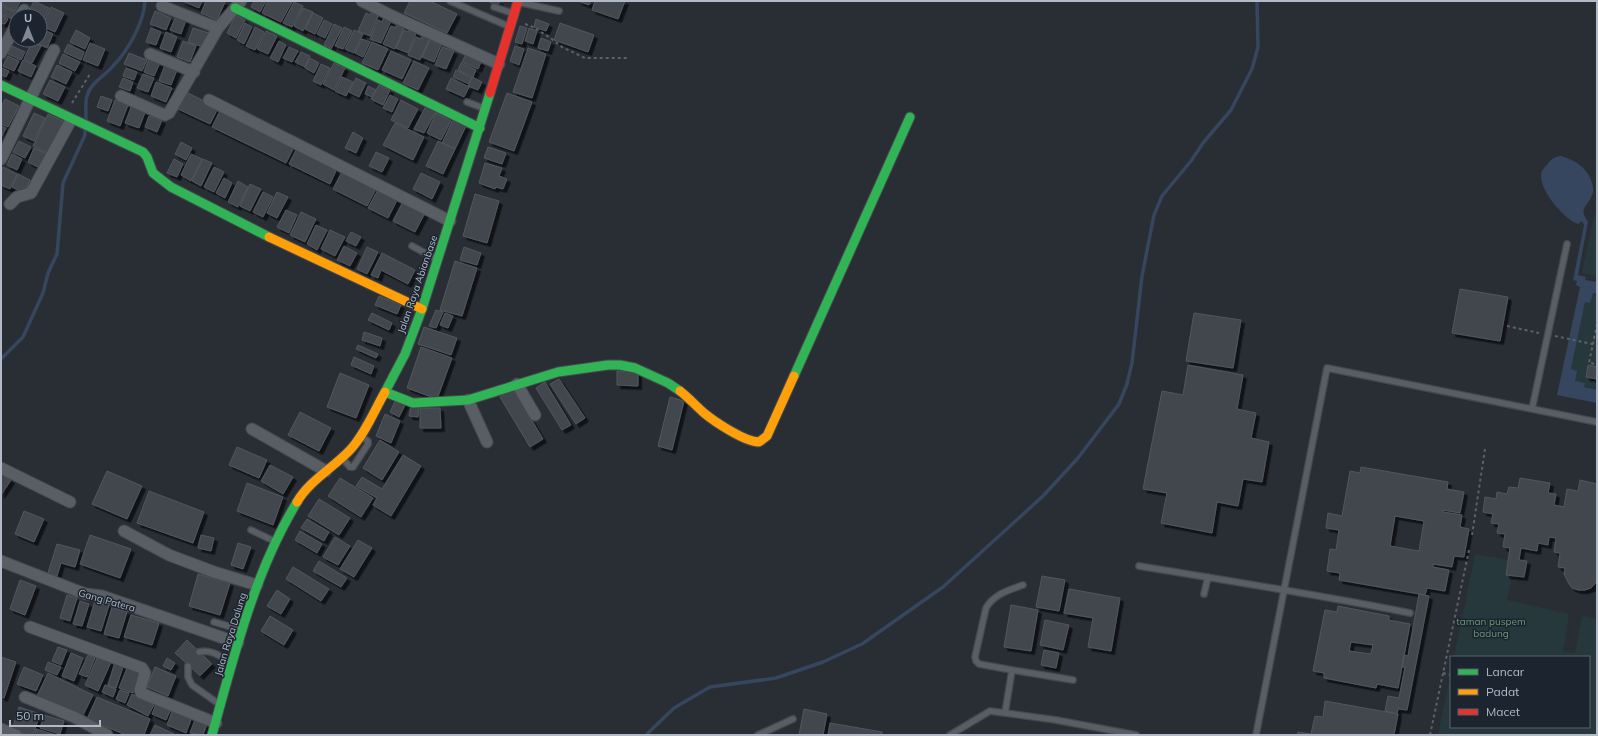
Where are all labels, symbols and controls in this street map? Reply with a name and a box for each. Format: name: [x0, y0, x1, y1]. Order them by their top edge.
north arrow: [8, 8, 48, 48]
text: U: [24, 11, 32, 25]
street label: Jalan Raya Abianbase: [395, 233, 440, 335]
street label: Gang Patera: [77, 586, 137, 615]
street label: Jalan Raya Dalung: [212, 591, 249, 677]
park label: taman puspem badung: [1456, 615, 1526, 640]
legend: [1450, 656, 1590, 728]
text: Lancar: [1486, 664, 1525, 679]
text: Padat: [1486, 684, 1519, 699]
scale bar: [10, 702, 100, 728]
text: Macet: [1486, 704, 1520, 719]
text: 50 m: [16, 708, 44, 723]

